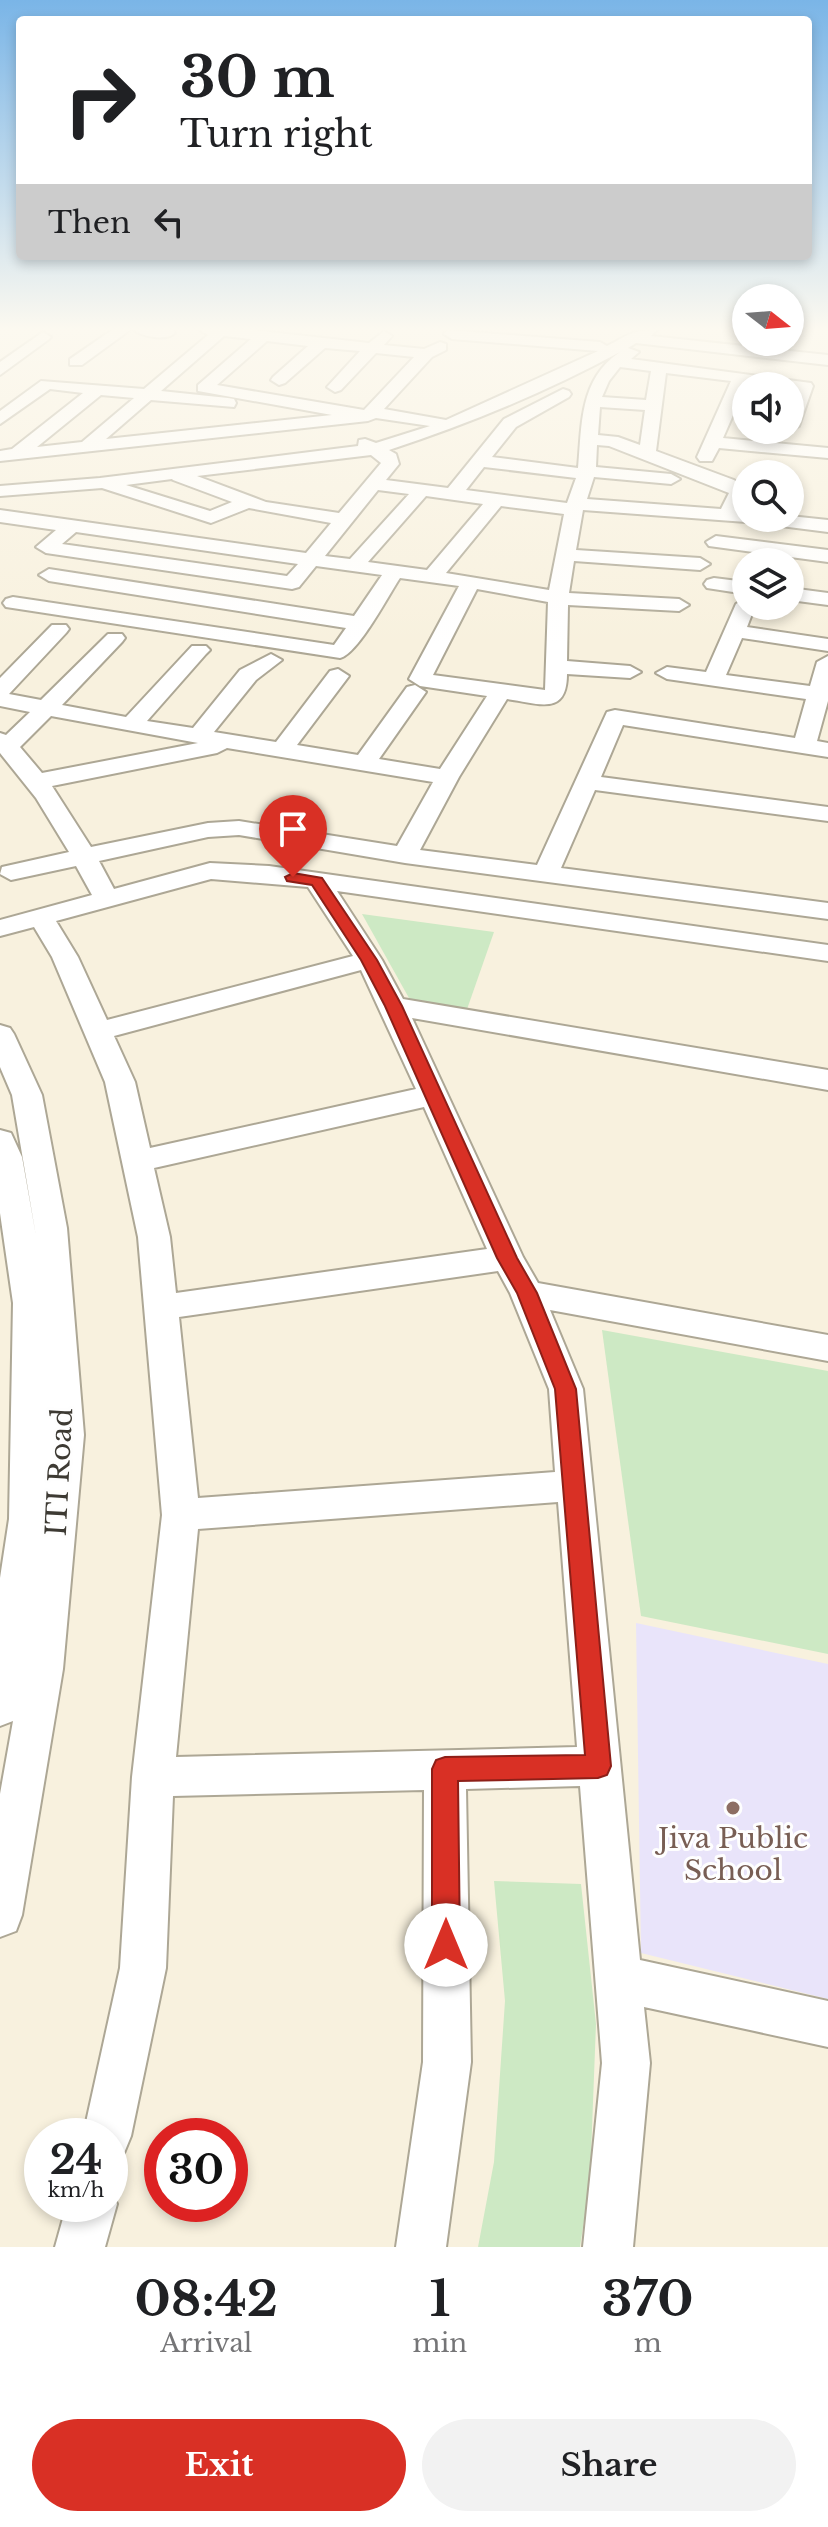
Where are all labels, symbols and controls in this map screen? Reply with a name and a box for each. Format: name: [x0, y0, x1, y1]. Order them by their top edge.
text: 30 m: [180, 43, 335, 112]
icon: right: [48, 48, 152, 152]
text: Turn right: [180, 112, 373, 157]
icon: left: [147, 200, 191, 244]
text: Then: [48, 204, 131, 241]
north arrow: [732, 284, 804, 356]
map controls: [732, 284, 804, 620]
button: sound: [732, 372, 804, 444]
button: search: [732, 460, 804, 532]
button: layers: [732, 548, 804, 620]
pin: [259, 795, 327, 877]
icon: arrive: [271, 807, 315, 851]
street label: ITI Road: [39, 1407, 80, 1537]
marker: Jiva Public School: [724, 1799, 742, 1817]
place label: Jiva Public School: [654, 1821, 808, 1888]
position arrow: [404, 1903, 488, 1987]
speed limit sign: 30: [144, 2118, 248, 2222]
text: 24: [50, 2135, 102, 2185]
text: km/h: [48, 2178, 104, 2202]
text: 08:42: [135, 2269, 278, 2329]
text: 1: [429, 2269, 450, 2329]
text: 370: [602, 2269, 693, 2329]
text: Arrival: [160, 2327, 252, 2359]
text: min: [413, 2327, 467, 2359]
text: m: [634, 2327, 662, 2359]
button: Exit: [32, 2419, 406, 2511]
button: Share: [422, 2419, 796, 2511]

